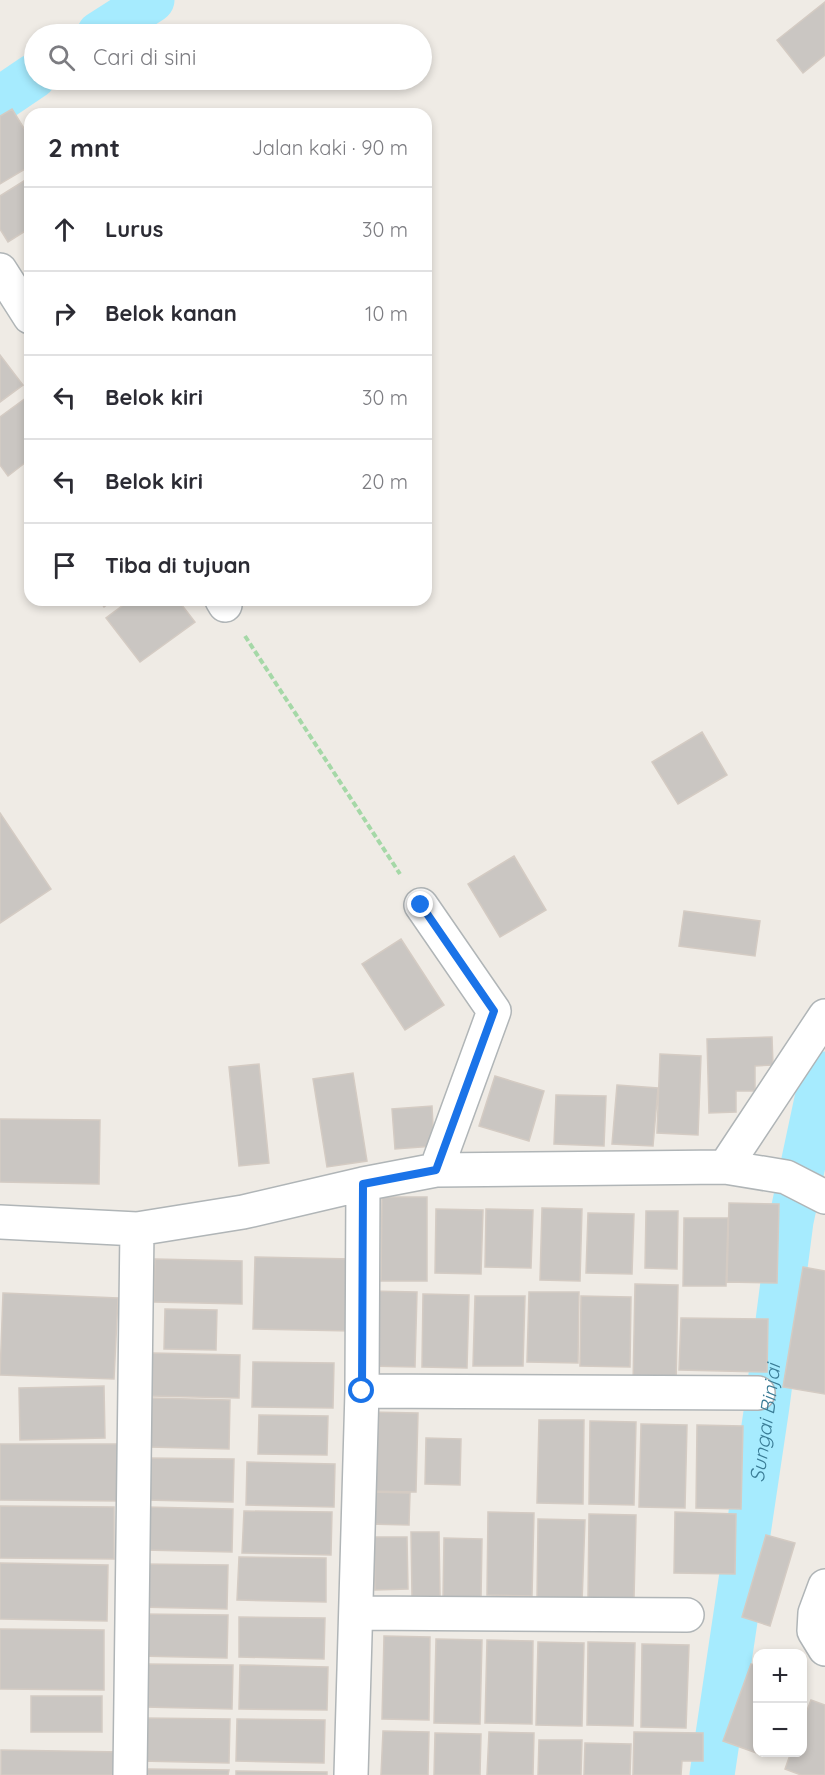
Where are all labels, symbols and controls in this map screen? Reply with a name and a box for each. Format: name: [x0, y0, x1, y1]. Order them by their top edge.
search box: [24, 24, 432, 90]
icon: search: [45, 41, 78, 74]
text: Cari di sini: [93, 43, 196, 71]
text: 2 mnt: [48, 131, 120, 164]
text: Jalan kaki · 90 m: [251, 135, 408, 160]
icon: ahead: [48, 213, 81, 246]
text: Lurus: [105, 215, 163, 243]
text: 30 m: [362, 217, 408, 242]
icon: right: [48, 297, 81, 330]
text: Belok kanan: [105, 299, 237, 327]
text: 10 m: [365, 301, 408, 326]
icon: left: [48, 381, 81, 414]
text: Belok kiri: [105, 383, 203, 411]
text: 30 m: [362, 385, 408, 410]
icon: left: [48, 465, 81, 498]
text: Belok kiri: [105, 467, 203, 495]
text: 20 m: [361, 469, 408, 494]
icon: arrive: [48, 549, 81, 582]
text: Tiba di tujuan: [105, 551, 251, 579]
route end: [407, 891, 433, 917]
water label: Sungai Binjai: [743, 1360, 785, 1484]
route start: [348, 1377, 374, 1403]
map controls: [753, 1649, 807, 1757]
button: +: [753, 1649, 807, 1703]
button: −: [753, 1703, 807, 1757]

